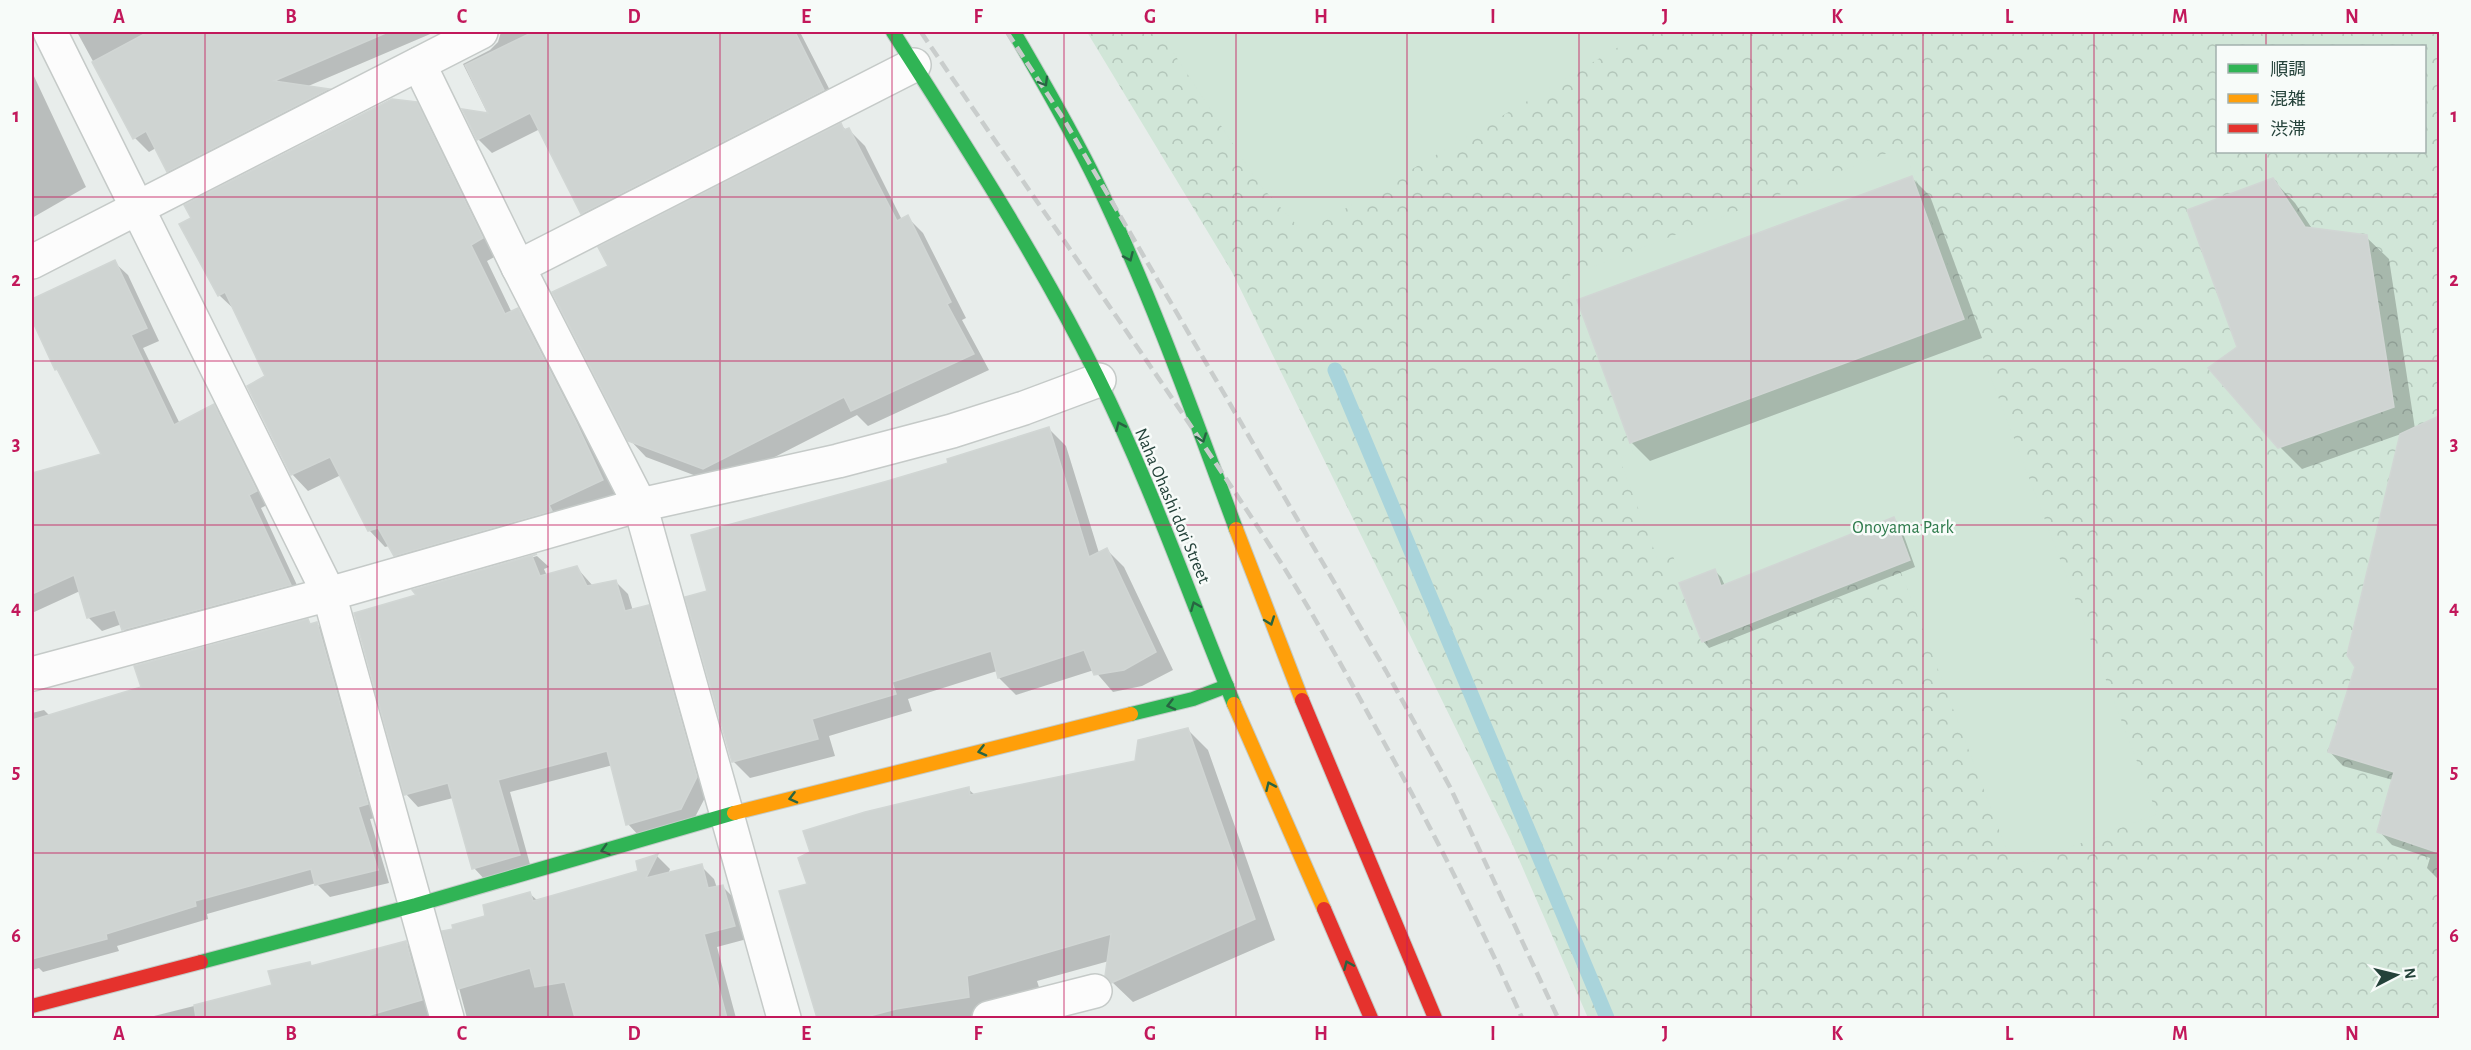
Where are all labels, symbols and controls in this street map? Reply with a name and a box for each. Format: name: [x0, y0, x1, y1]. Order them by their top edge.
text: A: [113, 7, 125, 27]
text: B: [285, 7, 297, 27]
text: C: [457, 7, 468, 27]
text: D: [627, 7, 641, 27]
text: E: [801, 7, 811, 27]
text: F: [973, 7, 983, 27]
text: G: [1144, 7, 1156, 27]
text: H: [1314, 7, 1328, 27]
text: I: [1490, 7, 1496, 27]
text: J: [1662, 7, 1668, 27]
text: K: [1831, 7, 1843, 27]
text: L: [2005, 7, 2014, 27]
text: M: [2172, 7, 2188, 27]
text: N: [2345, 7, 2359, 27]
legend: [2216, 45, 2426, 153]
text: 順調: [2270, 61, 2306, 79]
one-way arrow: [1036, 76, 1048, 86]
text: 混雑: [2270, 89, 2306, 109]
text: 1: [12, 106, 20, 126]
text: 1: [2450, 106, 2458, 126]
text: 渋滞: [2270, 120, 2306, 139]
one-way arrow: [1122, 251, 1134, 262]
text: 2: [11, 270, 21, 290]
text: 2: [2449, 270, 2459, 290]
one-way arrow: [1115, 422, 1127, 433]
street label: Naha Ohashi dori Street: [1131, 426, 1213, 587]
one-way arrow: [1195, 432, 1207, 443]
text: 3: [12, 434, 20, 454]
text: 3: [2450, 434, 2458, 454]
park label: Onoyama Park: [1852, 519, 1955, 537]
text: 4: [11, 598, 21, 618]
text: 4: [2449, 598, 2459, 618]
one-way arrow: [1190, 601, 1202, 612]
one-way arrow: [1263, 615, 1275, 626]
one-way arrow: [1167, 697, 1177, 710]
one-way arrow: [977, 743, 987, 756]
text: 5: [12, 762, 20, 782]
text: 5: [2450, 762, 2458, 782]
one-way arrow: [1266, 781, 1278, 792]
one-way arrow: [788, 790, 798, 803]
one-way arrow: [600, 843, 611, 855]
text: 6: [11, 926, 21, 946]
text: 6: [2449, 926, 2459, 946]
north arrow: [2366, 945, 2426, 1005]
one-way arrow: [1343, 960, 1355, 971]
text: N: [2401, 967, 2419, 980]
text: A: [113, 1024, 125, 1044]
text: B: [285, 1024, 297, 1044]
text: C: [457, 1024, 468, 1044]
text: D: [627, 1024, 641, 1044]
text: E: [801, 1024, 811, 1044]
text: F: [973, 1024, 983, 1044]
text: G: [1144, 1024, 1156, 1044]
text: H: [1314, 1024, 1328, 1044]
text: I: [1490, 1024, 1496, 1044]
text: J: [1662, 1024, 1668, 1044]
text: K: [1831, 1024, 1843, 1044]
text: L: [2005, 1024, 2014, 1044]
text: M: [2172, 1024, 2188, 1044]
text: N: [2345, 1024, 2359, 1044]

